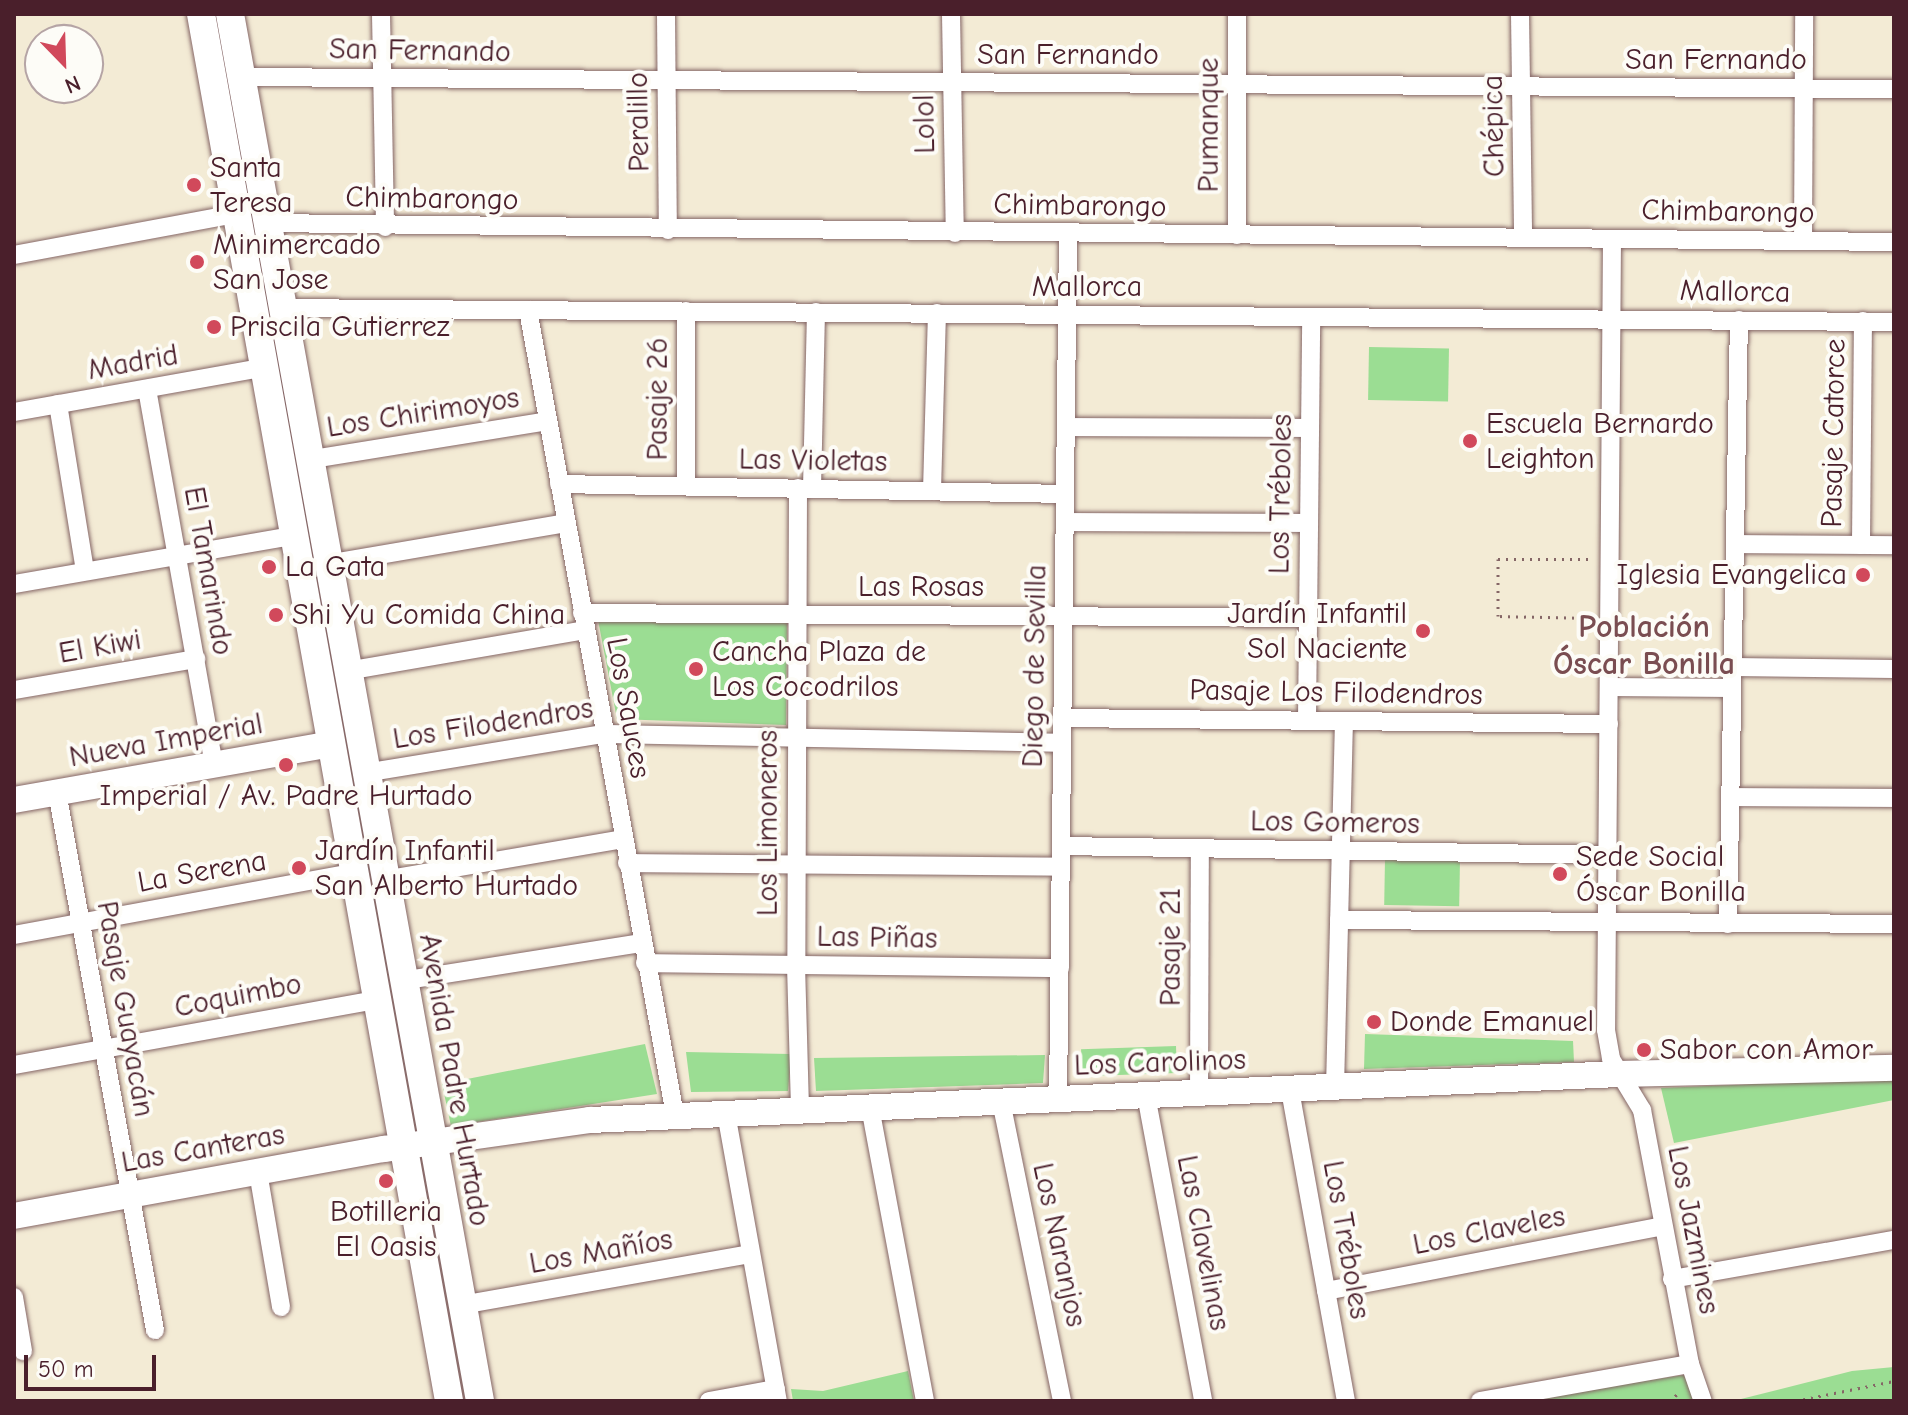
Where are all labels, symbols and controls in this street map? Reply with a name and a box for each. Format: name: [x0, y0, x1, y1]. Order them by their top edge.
north arrow: [24, 24, 104, 104]
street label: San Fernando: [329, 31, 511, 71]
street label: San Fernando: [977, 37, 1159, 73]
street label: San Fernando: [1625, 42, 1807, 78]
street label: Pumanque: [1191, 58, 1227, 192]
text: N: [61, 69, 84, 99]
street label: Peralillo: [620, 72, 658, 172]
street label: Chépica: [1475, 75, 1513, 177]
street label: Lolol: [906, 94, 944, 154]
place label: Santa Teresa: [210, 150, 293, 220]
marker: Santa Teresa: [185, 176, 203, 194]
street label: Chimbarongo: [345, 179, 519, 219]
street label: Chimbarongo: [993, 186, 1167, 226]
street label: Chimbarongo: [1641, 192, 1815, 232]
place label: Minimercado San Jose: [213, 227, 381, 298]
marker: Minimercado San Jose: [188, 253, 206, 271]
street label: Mallorca: [1032, 269, 1142, 305]
street label: Mallorca: [1679, 273, 1791, 311]
place label: Priscila Gutierrez: [230, 309, 450, 345]
marker: Priscila Gutierrez: [205, 318, 223, 336]
street label: Madrid: [85, 337, 181, 389]
street label: Pasaje 26: [640, 338, 676, 460]
street label: Pasaje Catorce: [1814, 338, 1854, 528]
street label: Los Chirimoyos: [324, 380, 522, 446]
place label: Escuela Bernardo Leighton: [1486, 406, 1714, 476]
street label: Los Tréboles: [1262, 414, 1300, 574]
marker: Escuela Bernardo Leighton: [1461, 432, 1479, 450]
street label: Las Violetas: [738, 442, 888, 480]
street label: El Tamarindo: [175, 484, 241, 658]
place label: La Gata: [285, 549, 385, 585]
place label: Iglesia Evangelica: [1617, 557, 1847, 593]
marker: La Gata: [260, 558, 278, 576]
street label: Diego de Sevilla: [1015, 564, 1055, 768]
marker: Iglesia Evangelica: [1854, 566, 1872, 584]
street label: Las Rosas: [858, 569, 984, 605]
place label: Jardín Infantil Sol Naciente: [1227, 596, 1407, 666]
place label: Shi Yu Comida China: [292, 597, 565, 633]
marker: Shi Yu Comida China: [267, 606, 285, 624]
district label: Población Óscar Bonilla: [1553, 609, 1735, 684]
street label: El Kiwi: [56, 622, 144, 672]
marker: Jardín Infantil Sol Naciente: [1414, 622, 1432, 640]
place label: Cancha Plaza de Los Cocodrilos: [712, 634, 926, 704]
street label: Los Sauces: [598, 635, 658, 781]
marker: Cancha Plaza de Los Cocodrilos: [687, 660, 705, 678]
street label: Pasaje Los Filodendros: [1189, 672, 1483, 714]
street label: Los Filodendros: [390, 690, 596, 758]
street label: Nueva Imperial: [66, 706, 266, 776]
street label: Los Limoneros: [750, 730, 786, 916]
marker: Imperial / Av. Padre Hurtado: [277, 756, 295, 774]
place label: Imperial / Av. Padre Hurtado: [99, 778, 473, 814]
street label: Los Gomeros: [1250, 804, 1420, 842]
place label: Jardín Infantil San Alberto Hurtado: [315, 833, 578, 904]
place label: Sede Social Óscar Bonilla: [1576, 839, 1746, 910]
street label: La Serena: [135, 843, 269, 901]
marker: Jardín Infantil San Alberto Hurtado: [290, 859, 308, 877]
marker: Sede Social Óscar Bonilla: [1551, 865, 1569, 883]
street label: Pasaje 21: [1153, 888, 1189, 1006]
street label: Pasaje Guayacán: [88, 898, 162, 1120]
street label: Las Piñas: [816, 919, 938, 957]
street label: Avenida Padre Hurtado: [411, 931, 497, 1229]
street label: Coquimbo: [171, 966, 305, 1026]
place label: Donde Emanuel: [1390, 1004, 1594, 1040]
marker: Donde Emanuel: [1365, 1013, 1383, 1031]
place label: Sabor con Amor: [1660, 1032, 1873, 1068]
marker: Sabor con Amor: [1635, 1041, 1653, 1059]
street label: Los Carolinos: [1073, 1042, 1247, 1084]
street label: Las Canteras: [119, 1117, 287, 1181]
street label: Los Jazmines: [1659, 1143, 1727, 1317]
street label: Las Clavelinas: [1168, 1152, 1238, 1334]
street label: Los Tréboles: [1314, 1158, 1378, 1322]
street label: Los Naranjos: [1024, 1160, 1094, 1330]
marker: Botilleria El Oasis: [377, 1172, 395, 1190]
place label: Botilleria El Oasis: [330, 1194, 442, 1264]
street label: Los Claveles: [1410, 1199, 1568, 1263]
street label: Los Mañíos: [527, 1222, 675, 1282]
scale bar: [28, 1339, 160, 1389]
text: 50 m: [38, 1355, 94, 1383]

